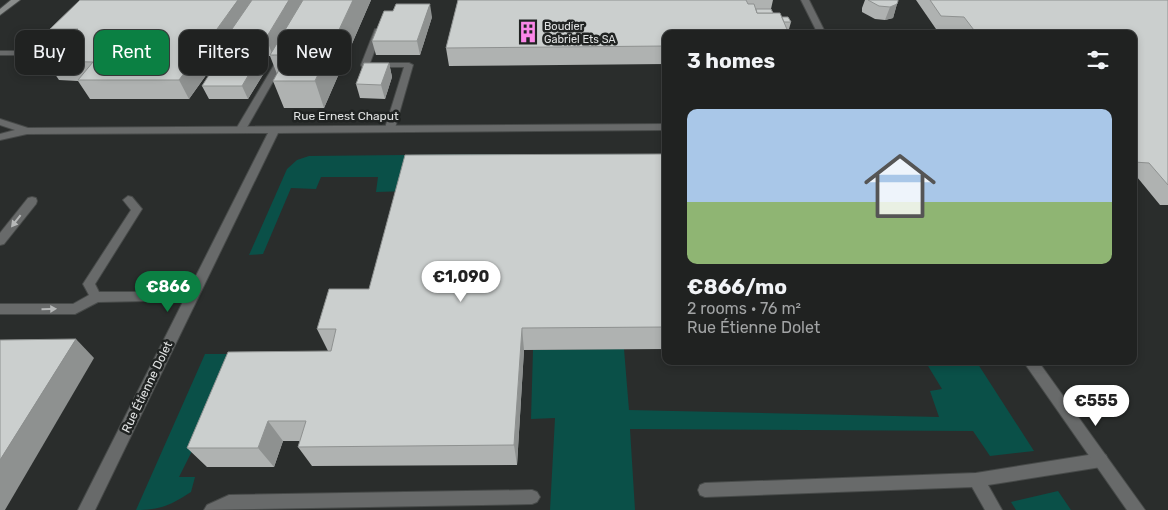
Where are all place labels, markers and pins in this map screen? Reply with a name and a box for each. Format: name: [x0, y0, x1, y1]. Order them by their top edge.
building icon: Boudier Gabriel Ets SA: [515, 19, 541, 45]
place label: Boudier Gabriel Ets SA: [544, 20, 616, 46]
pin: €1,090: [420, 260, 502, 303]
pin: €866: [138, 270, 198, 313]
pin: €555: [1066, 384, 1126, 427]

